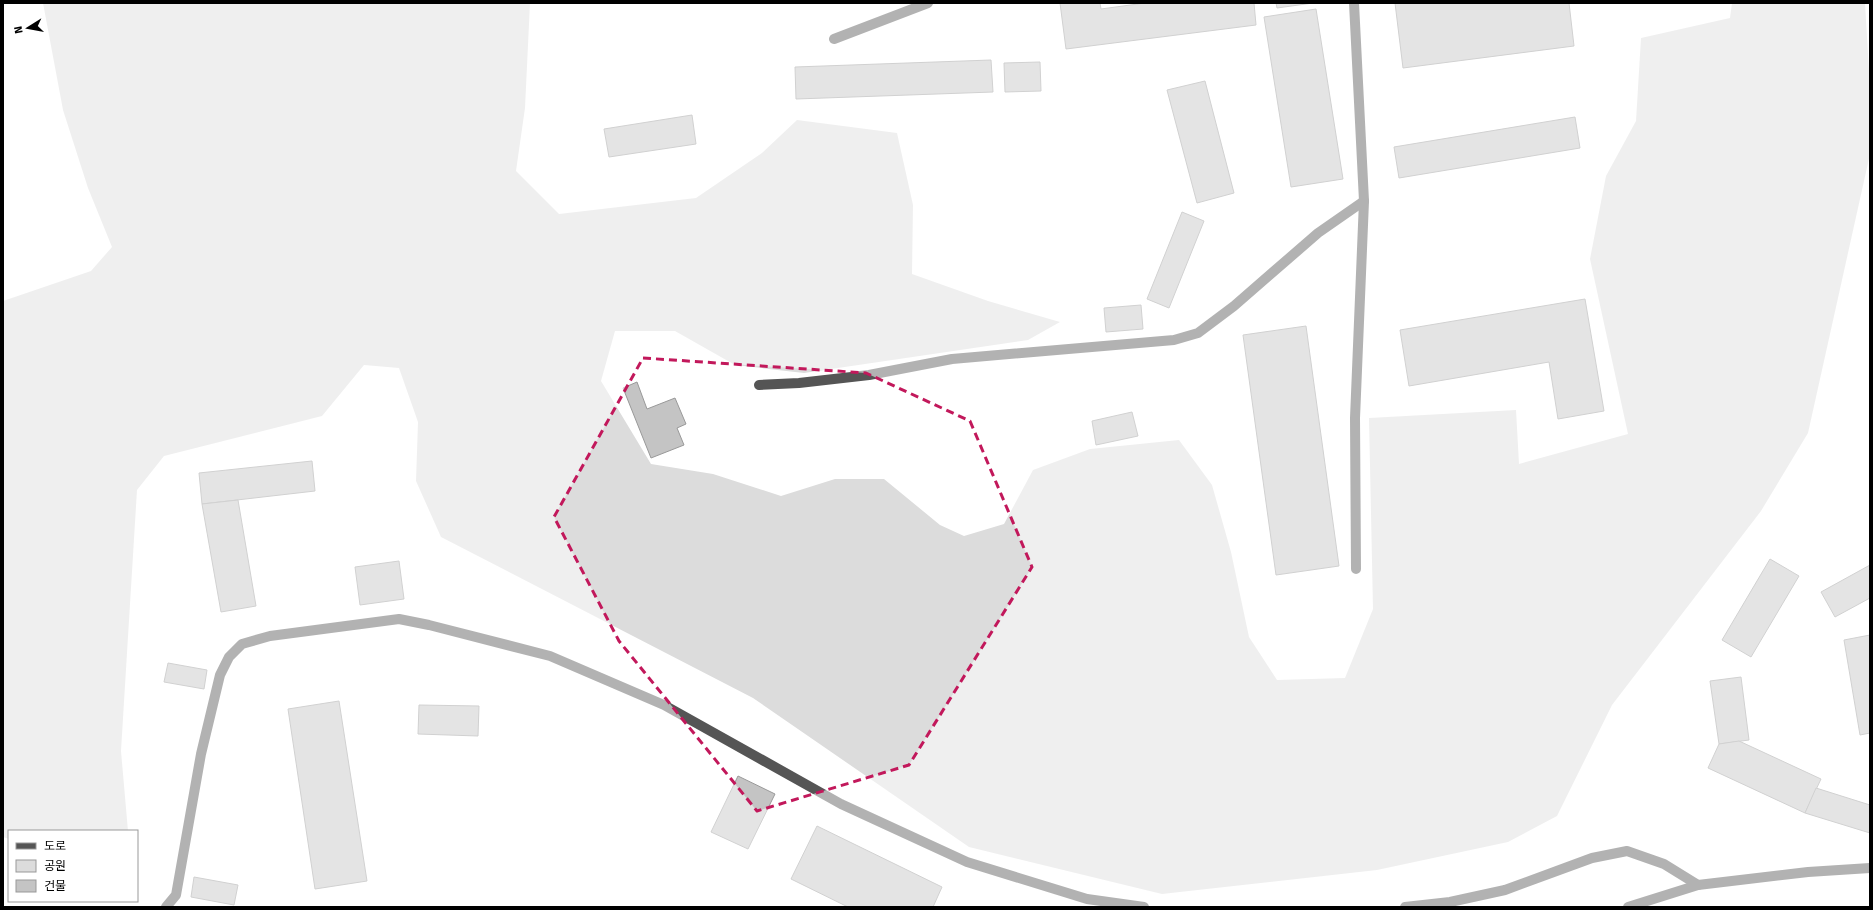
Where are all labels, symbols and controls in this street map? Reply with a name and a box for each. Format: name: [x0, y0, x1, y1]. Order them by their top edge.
north arrow: [8, 8, 48, 48]
text: N: [12, 25, 26, 35]
legend: [8, 830, 138, 902]
text: 도로: [44, 839, 66, 853]
text: 공원: [44, 859, 66, 873]
text: 건물: [44, 879, 66, 893]

